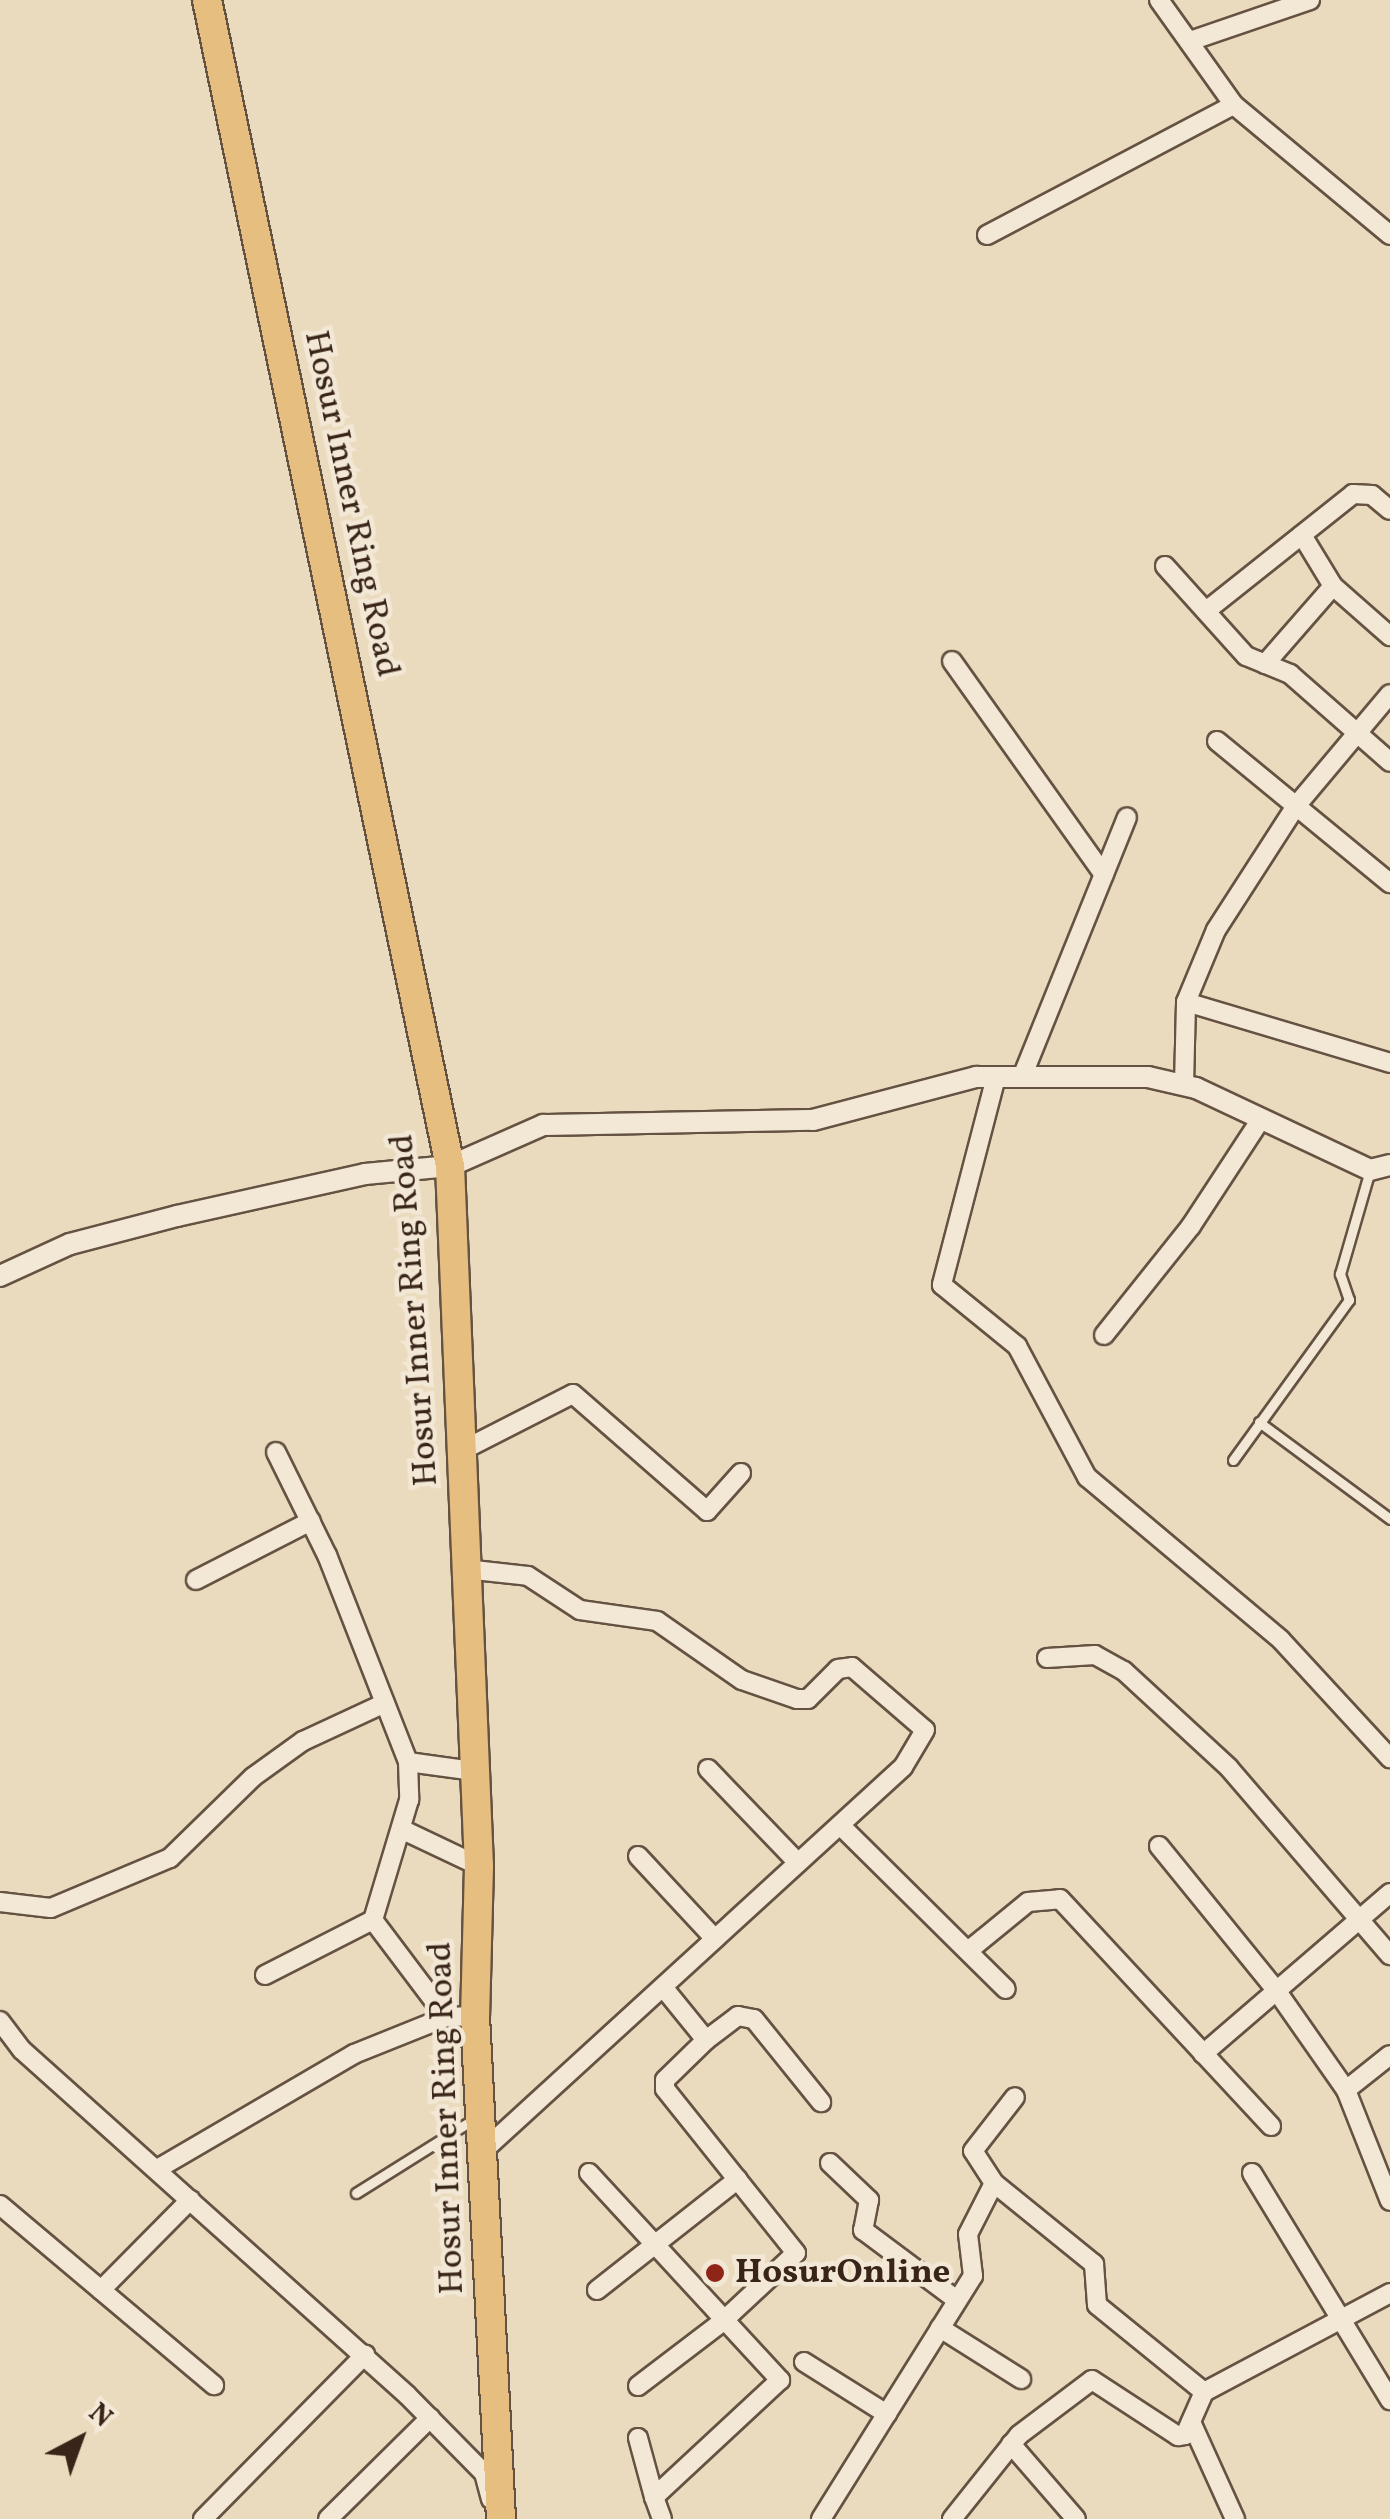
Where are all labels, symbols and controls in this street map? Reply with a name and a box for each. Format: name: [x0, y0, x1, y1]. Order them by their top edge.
street label: Hosur Inner Ring Road: [294, 327, 408, 681]
street label: Hosur Inner Ring Road: [382, 1132, 448, 1488]
street label: Hosur Inner Ring Road: [420, 1941, 474, 2295]
place label: HosurOnline: [735, 2252, 950, 2294]
marker: HosurOnline: [704, 2262, 726, 2284]
north arrow: [30, 2389, 130, 2489]
text: N: [80, 2395, 120, 2437]

